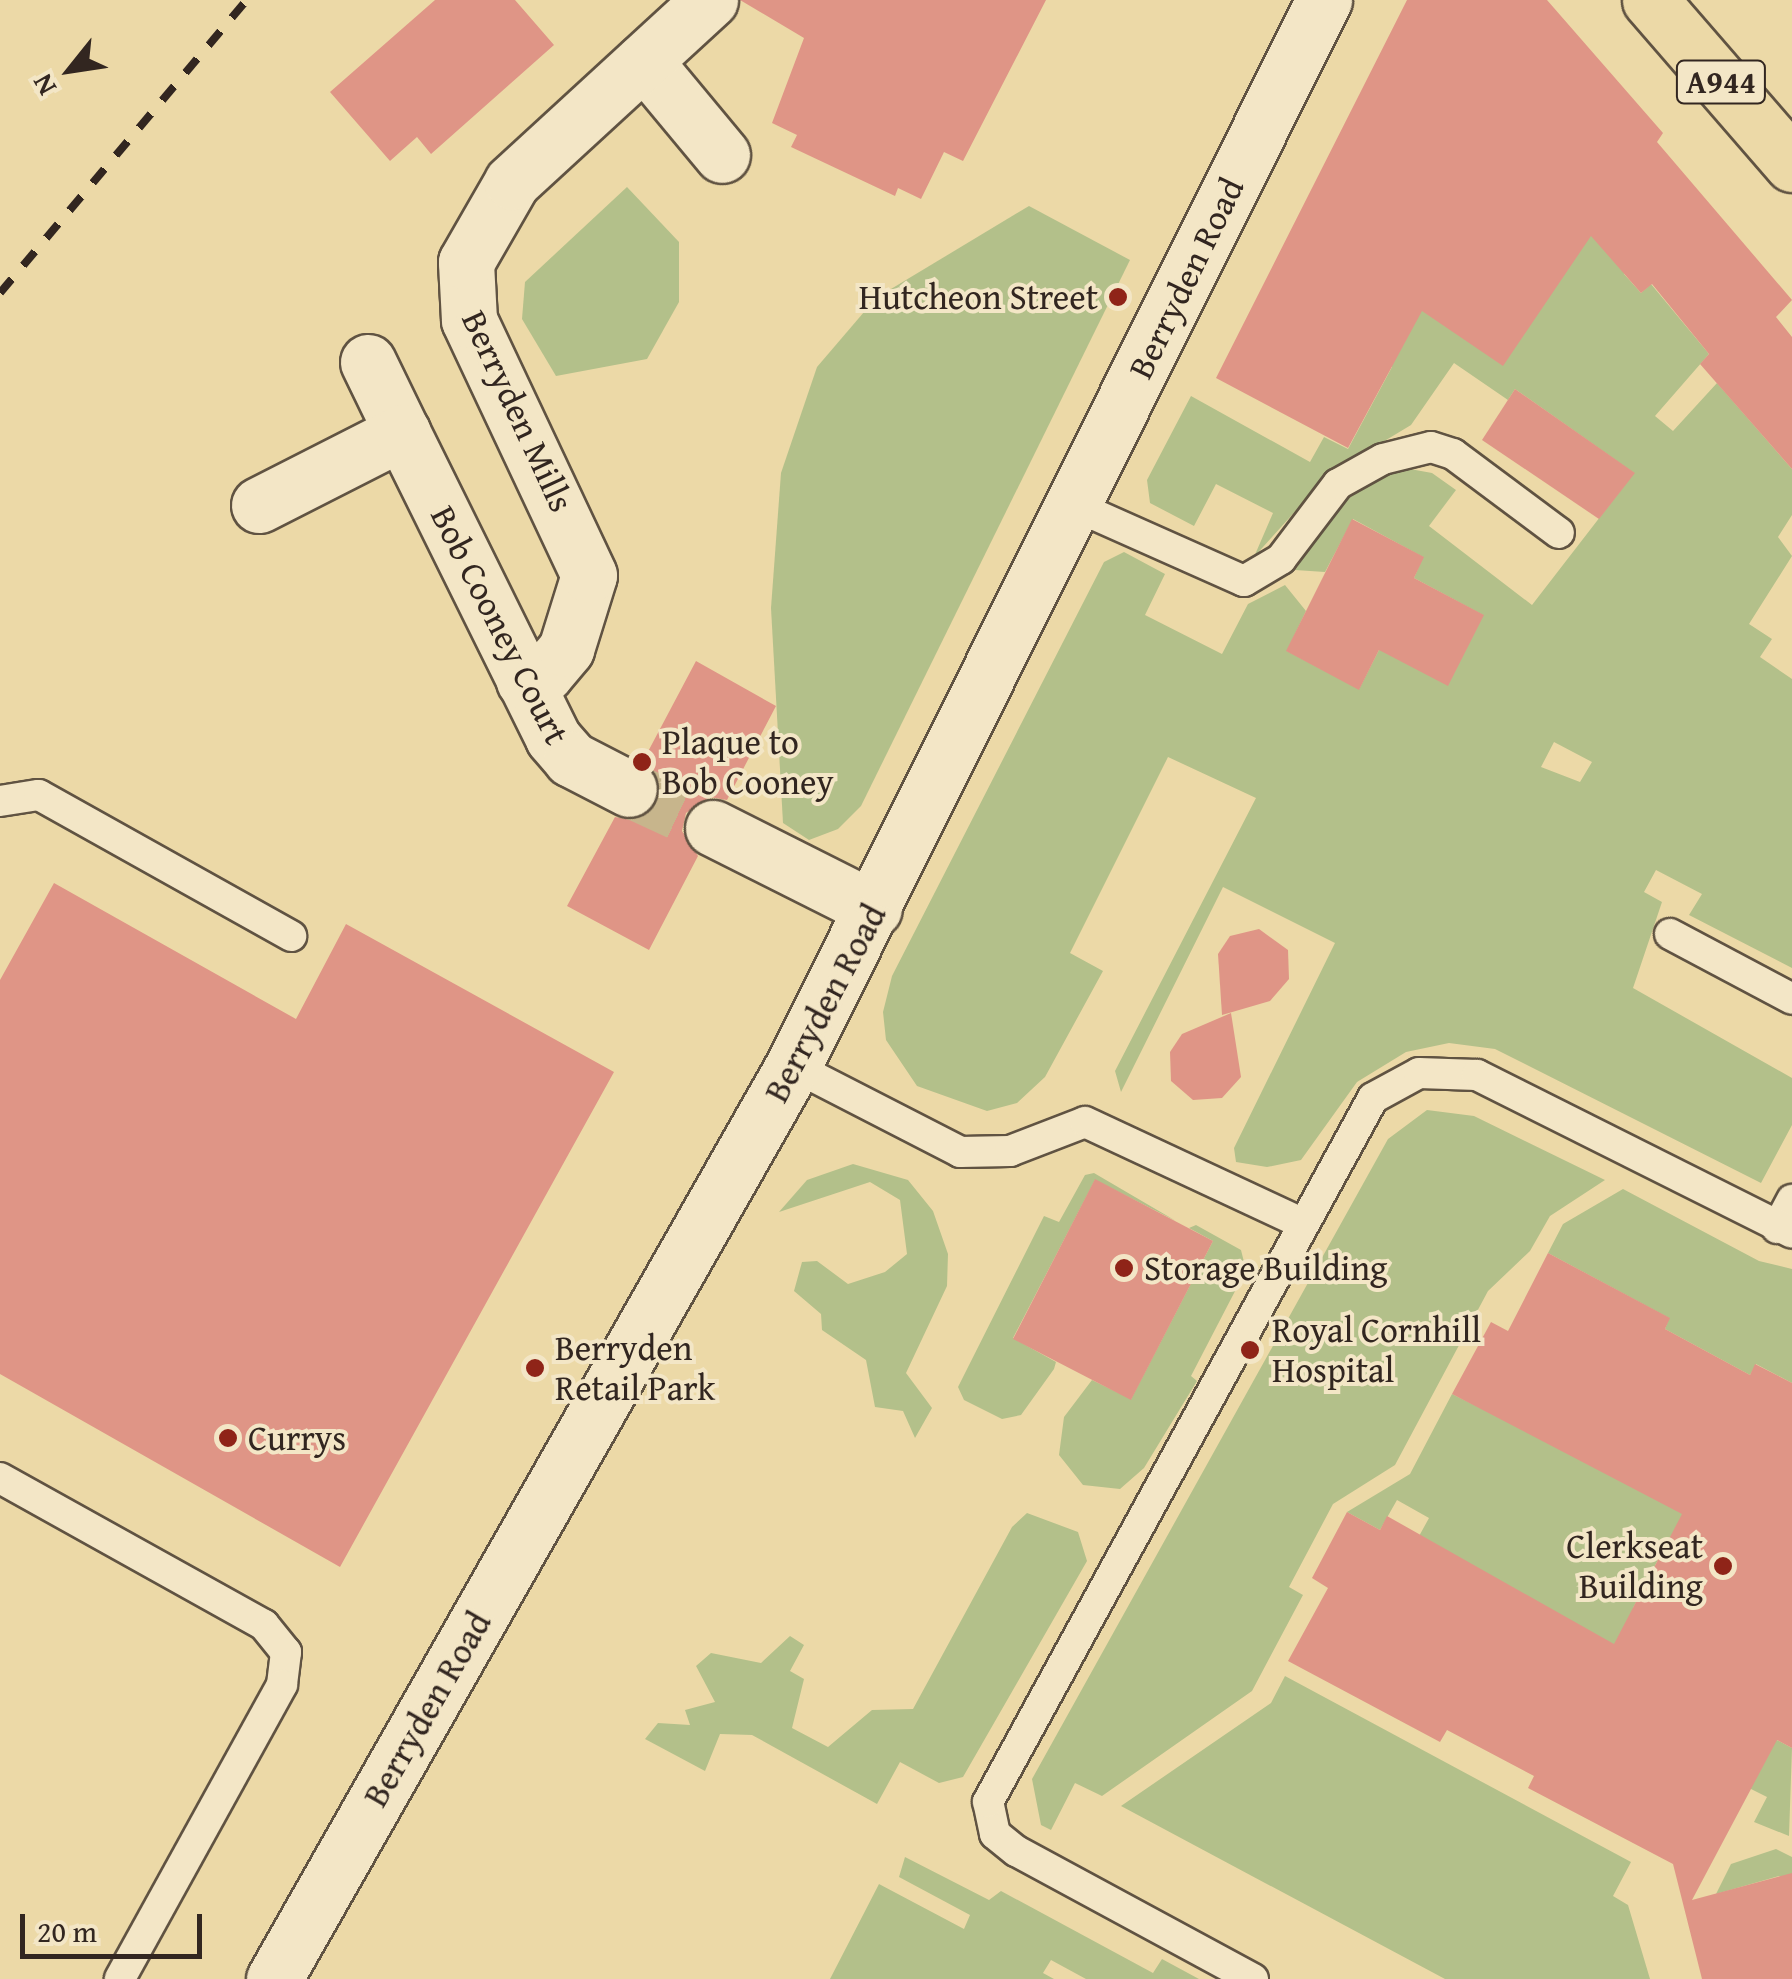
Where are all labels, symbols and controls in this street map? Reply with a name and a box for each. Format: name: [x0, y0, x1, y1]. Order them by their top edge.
north arrow: [20, 20, 120, 120]
road number: A944: [1674, 55, 1768, 109]
text: N: [21, 67, 66, 104]
street label: Berryden Road: [1119, 171, 1253, 385]
place label: Hutcheon Street: [859, 276, 1098, 318]
marker: Hutcheon Street: [1107, 286, 1129, 308]
street label: Berryden Mills: [453, 304, 583, 518]
street label: Bob Cooney Court: [422, 499, 578, 751]
place label: Plaque to Bob Cooney: [662, 721, 834, 803]
marker: Plaque to Bob Cooney: [631, 751, 653, 773]
street label: Berryden Road: [755, 897, 895, 1109]
place label: Storage Building: [1144, 1247, 1387, 1289]
marker: Storage Building: [1113, 1257, 1135, 1279]
place label: Royal Cornhill Hospital: [1272, 1309, 1481, 1391]
place label: Berryden Retail Park: [555, 1327, 715, 1409]
marker: Royal Cornhill Hospital: [1237, 1337, 1263, 1363]
marker: Berryden Retail Park: [524, 1357, 546, 1379]
place label: Currys: [248, 1417, 346, 1459]
marker: Currys: [217, 1427, 239, 1449]
place label: Clerkseat Building: [1566, 1525, 1703, 1607]
marker: Clerkseat Building: [1712, 1555, 1734, 1577]
street label: Berryden Road: [354, 1604, 500, 1814]
scale bar: [25, 1894, 208, 1956]
text: 20 m: [37, 1909, 97, 1953]

